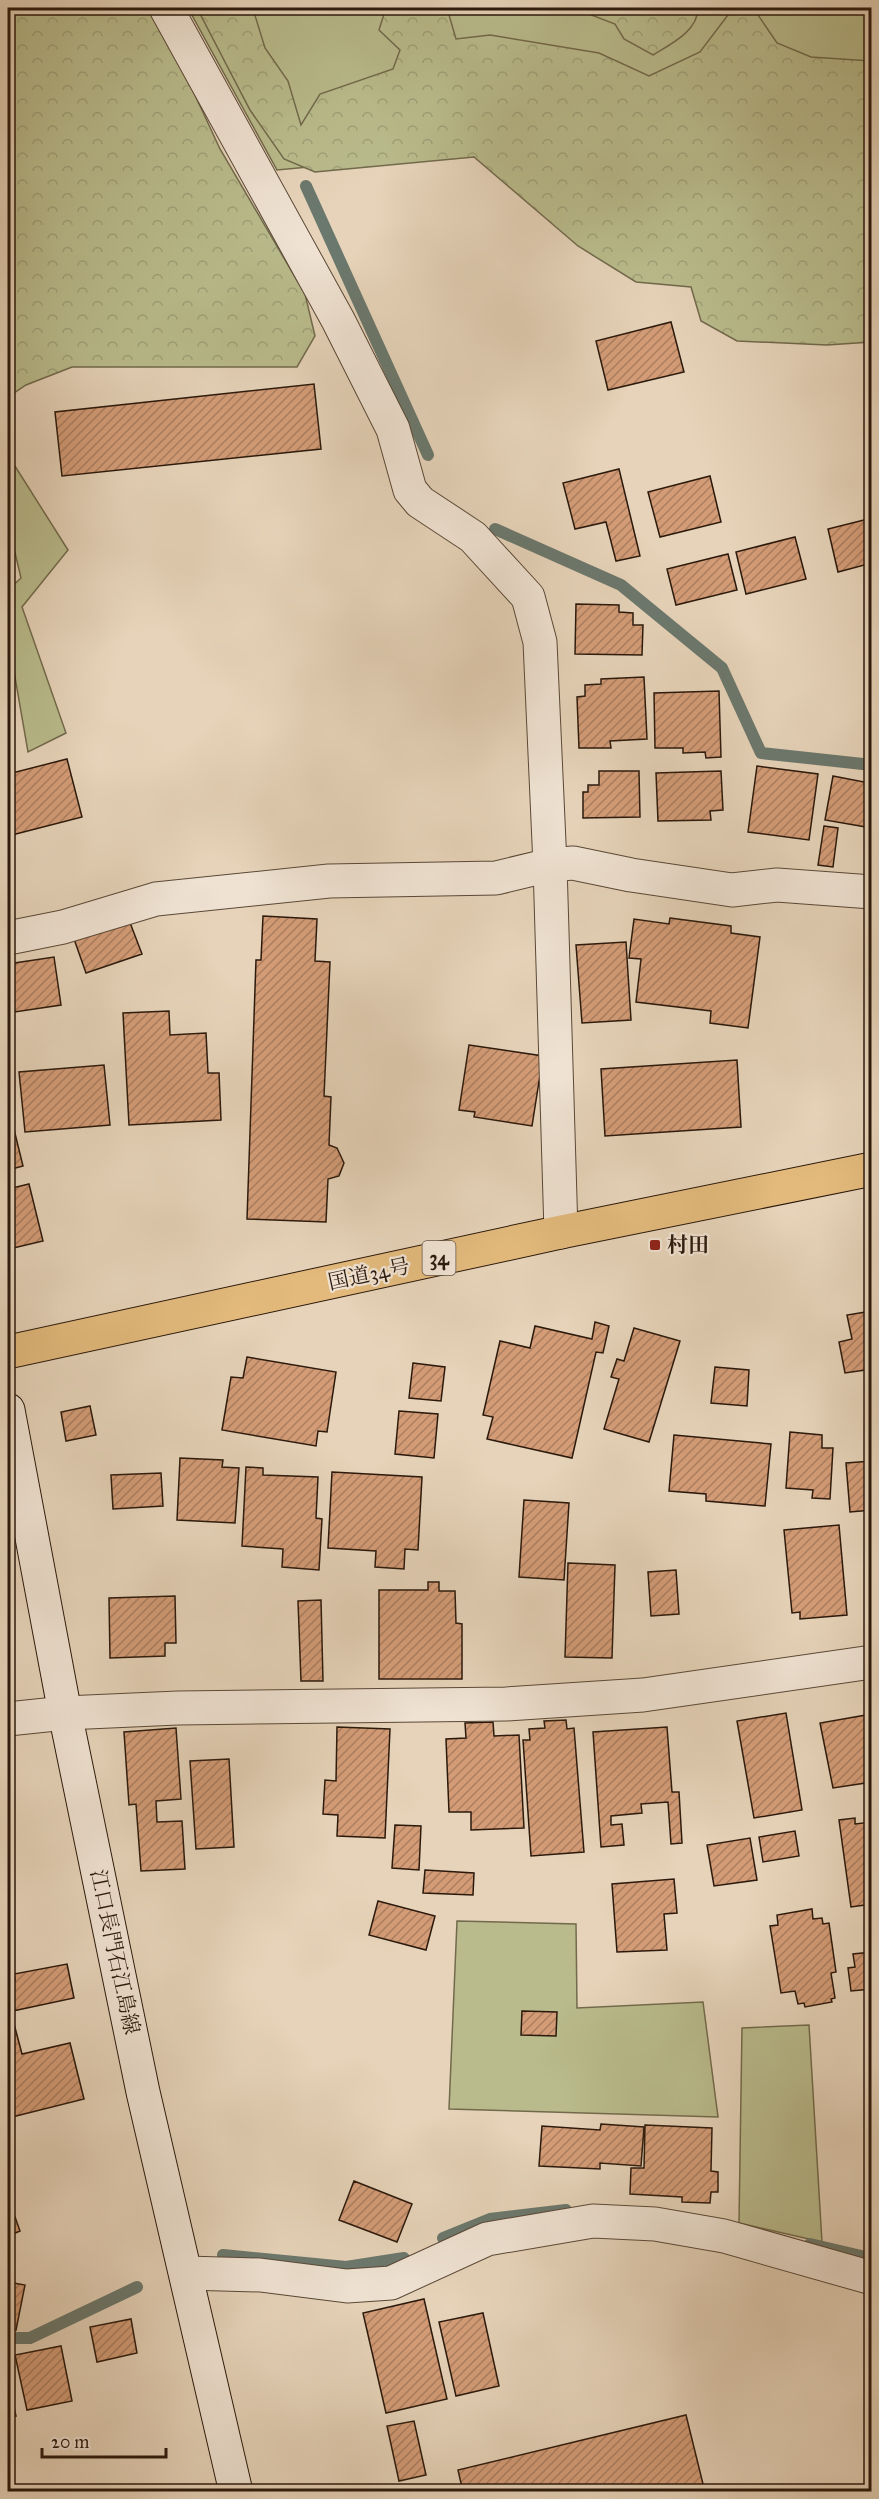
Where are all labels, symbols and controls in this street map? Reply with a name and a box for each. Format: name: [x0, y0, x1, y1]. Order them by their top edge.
place label: 村田: [667, 1232, 709, 1258]
marker: 村田: [648, 1238, 662, 1252]
road number: 34: [422, 1241, 456, 1275]
street label: 国道34号: [326, 1253, 412, 1295]
street label: 江口長門石江島線: [85, 1867, 145, 2037]
scale bar: [42, 2421, 166, 2459]
text: 20 m: [51, 2431, 89, 2453]

